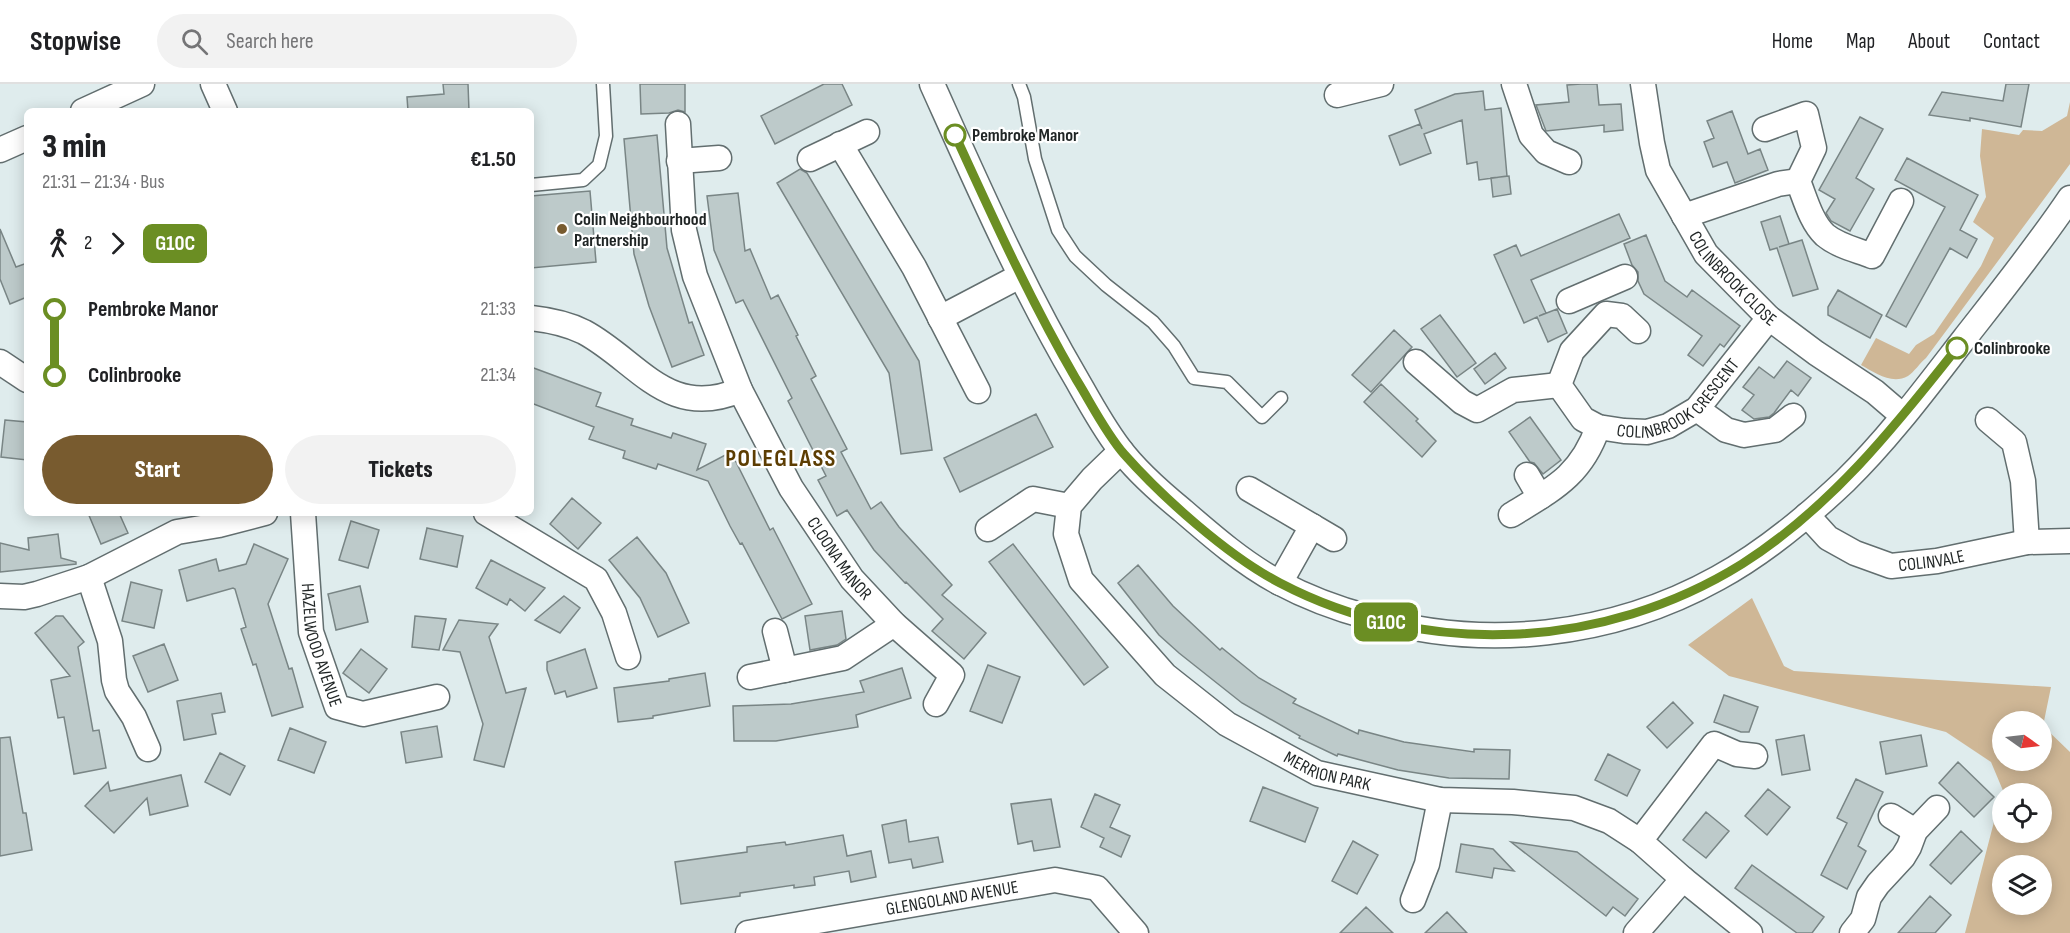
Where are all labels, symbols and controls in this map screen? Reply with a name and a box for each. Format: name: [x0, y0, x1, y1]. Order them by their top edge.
search box: [157, 14, 577, 68]
text: Stopwise: [30, 25, 121, 58]
icon: search: [178, 25, 211, 58]
text: Search here: [226, 28, 314, 55]
text: Home: [1772, 29, 1813, 54]
text: Map: [1846, 29, 1875, 54]
text: About: [1908, 29, 1950, 54]
text: Contact: [1983, 29, 2040, 54]
marker: Pembroke Manor: [944, 124, 966, 146]
place label: Pembroke Manor: [972, 125, 1079, 146]
text: 3 min: [42, 127, 106, 167]
text: €1.50: [470, 146, 516, 173]
text: 21:31 – 21:34 · Bus: [42, 170, 165, 194]
place label: Colin Neighbourhood Partnership: [574, 209, 707, 251]
marker: Colin Neighbourhood Partnership: [555, 222, 569, 236]
icon: walk: [42, 227, 75, 260]
icon: forward: [101, 227, 134, 260]
street label: COLINBROOK CLOSE: [1685, 227, 1781, 330]
text: 2: [84, 231, 92, 255]
text: G10C: [155, 231, 195, 256]
text: Pembroke Manor: [88, 296, 218, 323]
text: 21:33: [480, 297, 516, 321]
marker: Colinbrooke: [1946, 337, 1968, 359]
place label: Colinbrooke: [1974, 338, 2050, 359]
street label: COLINBROOK CRESCENT: [1615, 354, 1743, 443]
text: Colinbrooke: [88, 362, 181, 389]
text: 21:34: [480, 363, 516, 387]
button: Start: [42, 435, 273, 504]
button: Tickets: [285, 435, 516, 504]
district label: POLEGLASS: [725, 444, 837, 473]
street label: CLOONA MANOR: [803, 513, 877, 604]
street label: COLINVALE: [1897, 545, 1966, 576]
street label: HAZELWOOD AVENUE: [297, 582, 347, 710]
line badge: G10C: [1344, 602, 1428, 642]
text: G10C: [1366, 610, 1406, 635]
north arrow: [1992, 711, 2052, 771]
map controls: [1992, 711, 2052, 915]
street label: MERRION PARK: [1280, 747, 1374, 795]
button: locate: [1992, 783, 2052, 843]
button: layers: [1992, 855, 2052, 915]
street label: GLENGOLAND AVENUE: [884, 876, 1020, 920]

